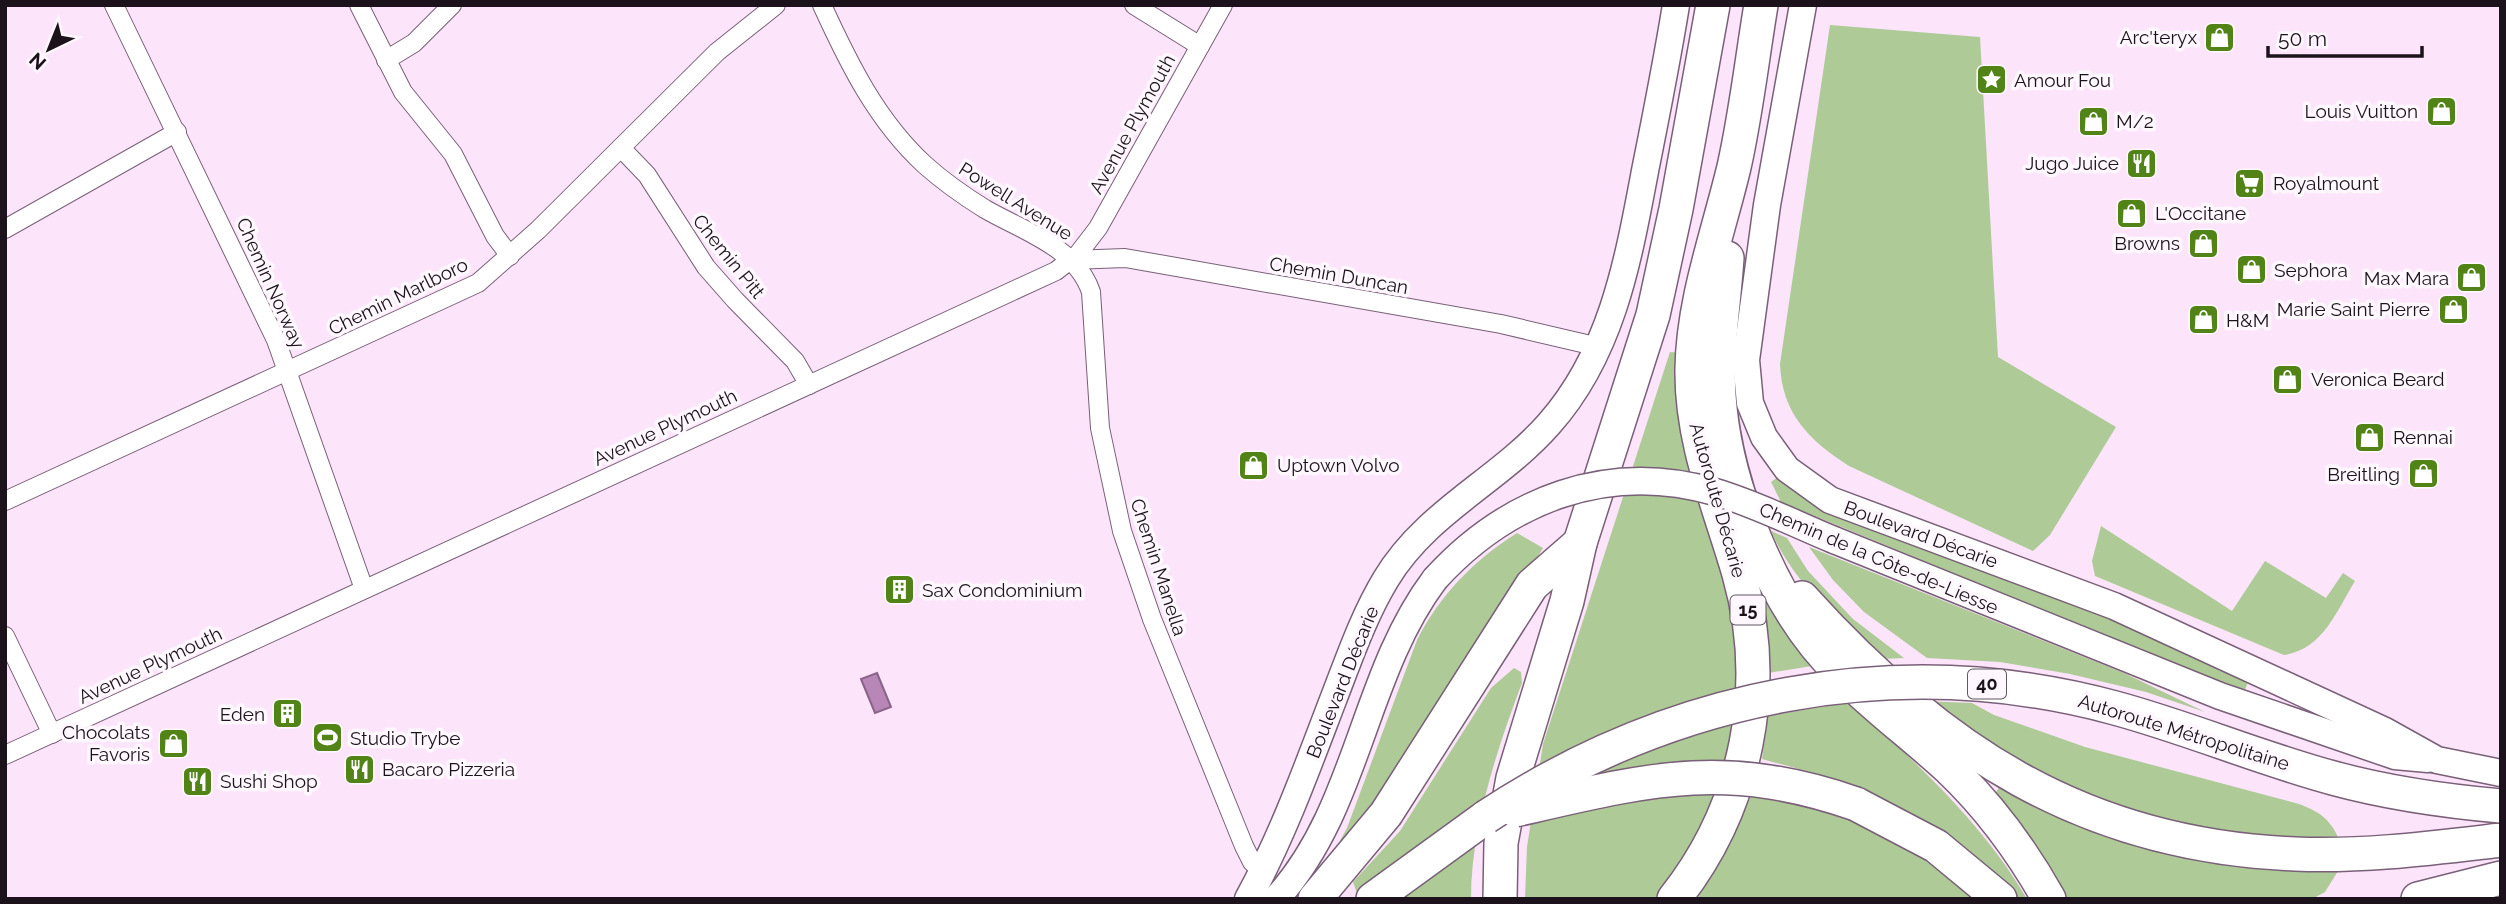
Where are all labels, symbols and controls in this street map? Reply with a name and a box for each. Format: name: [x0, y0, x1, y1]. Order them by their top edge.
north arrow: [14, 14, 84, 84]
scale bar: [2268, 14, 2422, 58]
shop icon: Arc'teryx: [2203, 20, 2237, 54]
place label: Arc'teryx: [2120, 26, 2197, 48]
text: 50 m: [2278, 26, 2327, 51]
text: N: [25, 48, 50, 74]
street label: Avenue Plymouth: [1085, 50, 1179, 198]
place icon: Amour Fou: [1974, 63, 2008, 97]
place label: Amour Fou: [2014, 69, 2111, 91]
shop icon: Louis Vuitton: [2424, 94, 2458, 128]
place label: Louis Vuitton: [2305, 100, 2418, 122]
shop icon: M/2: [2076, 104, 2110, 138]
place label: M/2: [2116, 110, 2154, 132]
restaurant icon: Jugo Juice: [2125, 146, 2159, 180]
place label: Jugo Juice: [2025, 152, 2119, 174]
street label: Powell Avenue: [955, 157, 1077, 245]
supermarket icon: Royalmount: [2233, 166, 2267, 200]
place label: Royalmount: [2273, 172, 2380, 194]
shop icon: L'Occitane: [2115, 196, 2149, 230]
place label: L'Occitane: [2155, 202, 2246, 224]
street label: Chemin Pitt: [689, 210, 770, 303]
street label: Chemin Norway: [232, 214, 310, 352]
shop icon: Browns: [2186, 226, 2220, 260]
place label: Browns: [2114, 232, 2180, 254]
street label: Chemin Duncan: [1268, 252, 1410, 298]
street label: Chemin Marlboro: [325, 253, 471, 339]
shop icon: Sephora: [2234, 253, 2268, 287]
place label: Sephora: [2274, 259, 2348, 281]
shop icon: Max Mara: [2455, 261, 2489, 295]
place label: Max Mara: [2364, 267, 2449, 289]
shop icon: Marie Saint Pierre: [2436, 292, 2470, 326]
place label: Marie Saint Pierre: [2277, 298, 2430, 320]
shop icon: H&M: [2186, 303, 2220, 337]
place label: H&M: [2226, 309, 2269, 331]
shop icon: Veronica Beard: [2271, 362, 2305, 396]
place label: Veronica Beard: [2311, 368, 2445, 390]
street label: Avenue Plymouth: [590, 384, 740, 470]
street label: Autoroute Décarie: [1685, 420, 1751, 580]
shop icon: Rennai: [2353, 420, 2387, 454]
place label: Rennai: [2393, 426, 2453, 448]
shop icon: Uptown Volvo: [1237, 448, 1271, 482]
place label: Uptown Volvo: [1277, 454, 1400, 476]
shop icon: Breitling: [2406, 457, 2440, 491]
place label: Breitling: [2327, 463, 2400, 485]
street label: Chemin Manella: [1126, 496, 1192, 638]
street label: Boulevard Décarie: [1841, 496, 2001, 572]
street label: Chemin de la Côte-de-Liesse: [1756, 498, 2002, 618]
building icon: Sax Condominium: [882, 573, 916, 607]
place label: Sax Condominium: [922, 579, 1082, 601]
road number: 15: [1730, 596, 1766, 624]
street label: Boulevard Décarie: [1301, 603, 1383, 761]
street label: Avenue Plymouth: [75, 622, 225, 708]
road number: 40: [1968, 670, 2006, 698]
street label: Autoroute Métropolitaine: [2076, 689, 2292, 775]
building icon: Eden: [271, 697, 305, 731]
place label: Eden: [220, 703, 265, 725]
place label: Chocolats Favoris: [62, 721, 150, 765]
sports icon: Studio Trybe: [310, 721, 344, 755]
shop icon: Chocolats Favoris: [156, 726, 190, 760]
place label: Studio Trybe: [350, 727, 460, 749]
restaurant icon: Bacaro Pizzeria: [342, 752, 376, 786]
place label: Bacaro Pizzeria: [382, 758, 515, 780]
restaurant icon: Sushi Shop: [180, 764, 214, 798]
place label: Sushi Shop: [220, 770, 318, 792]

